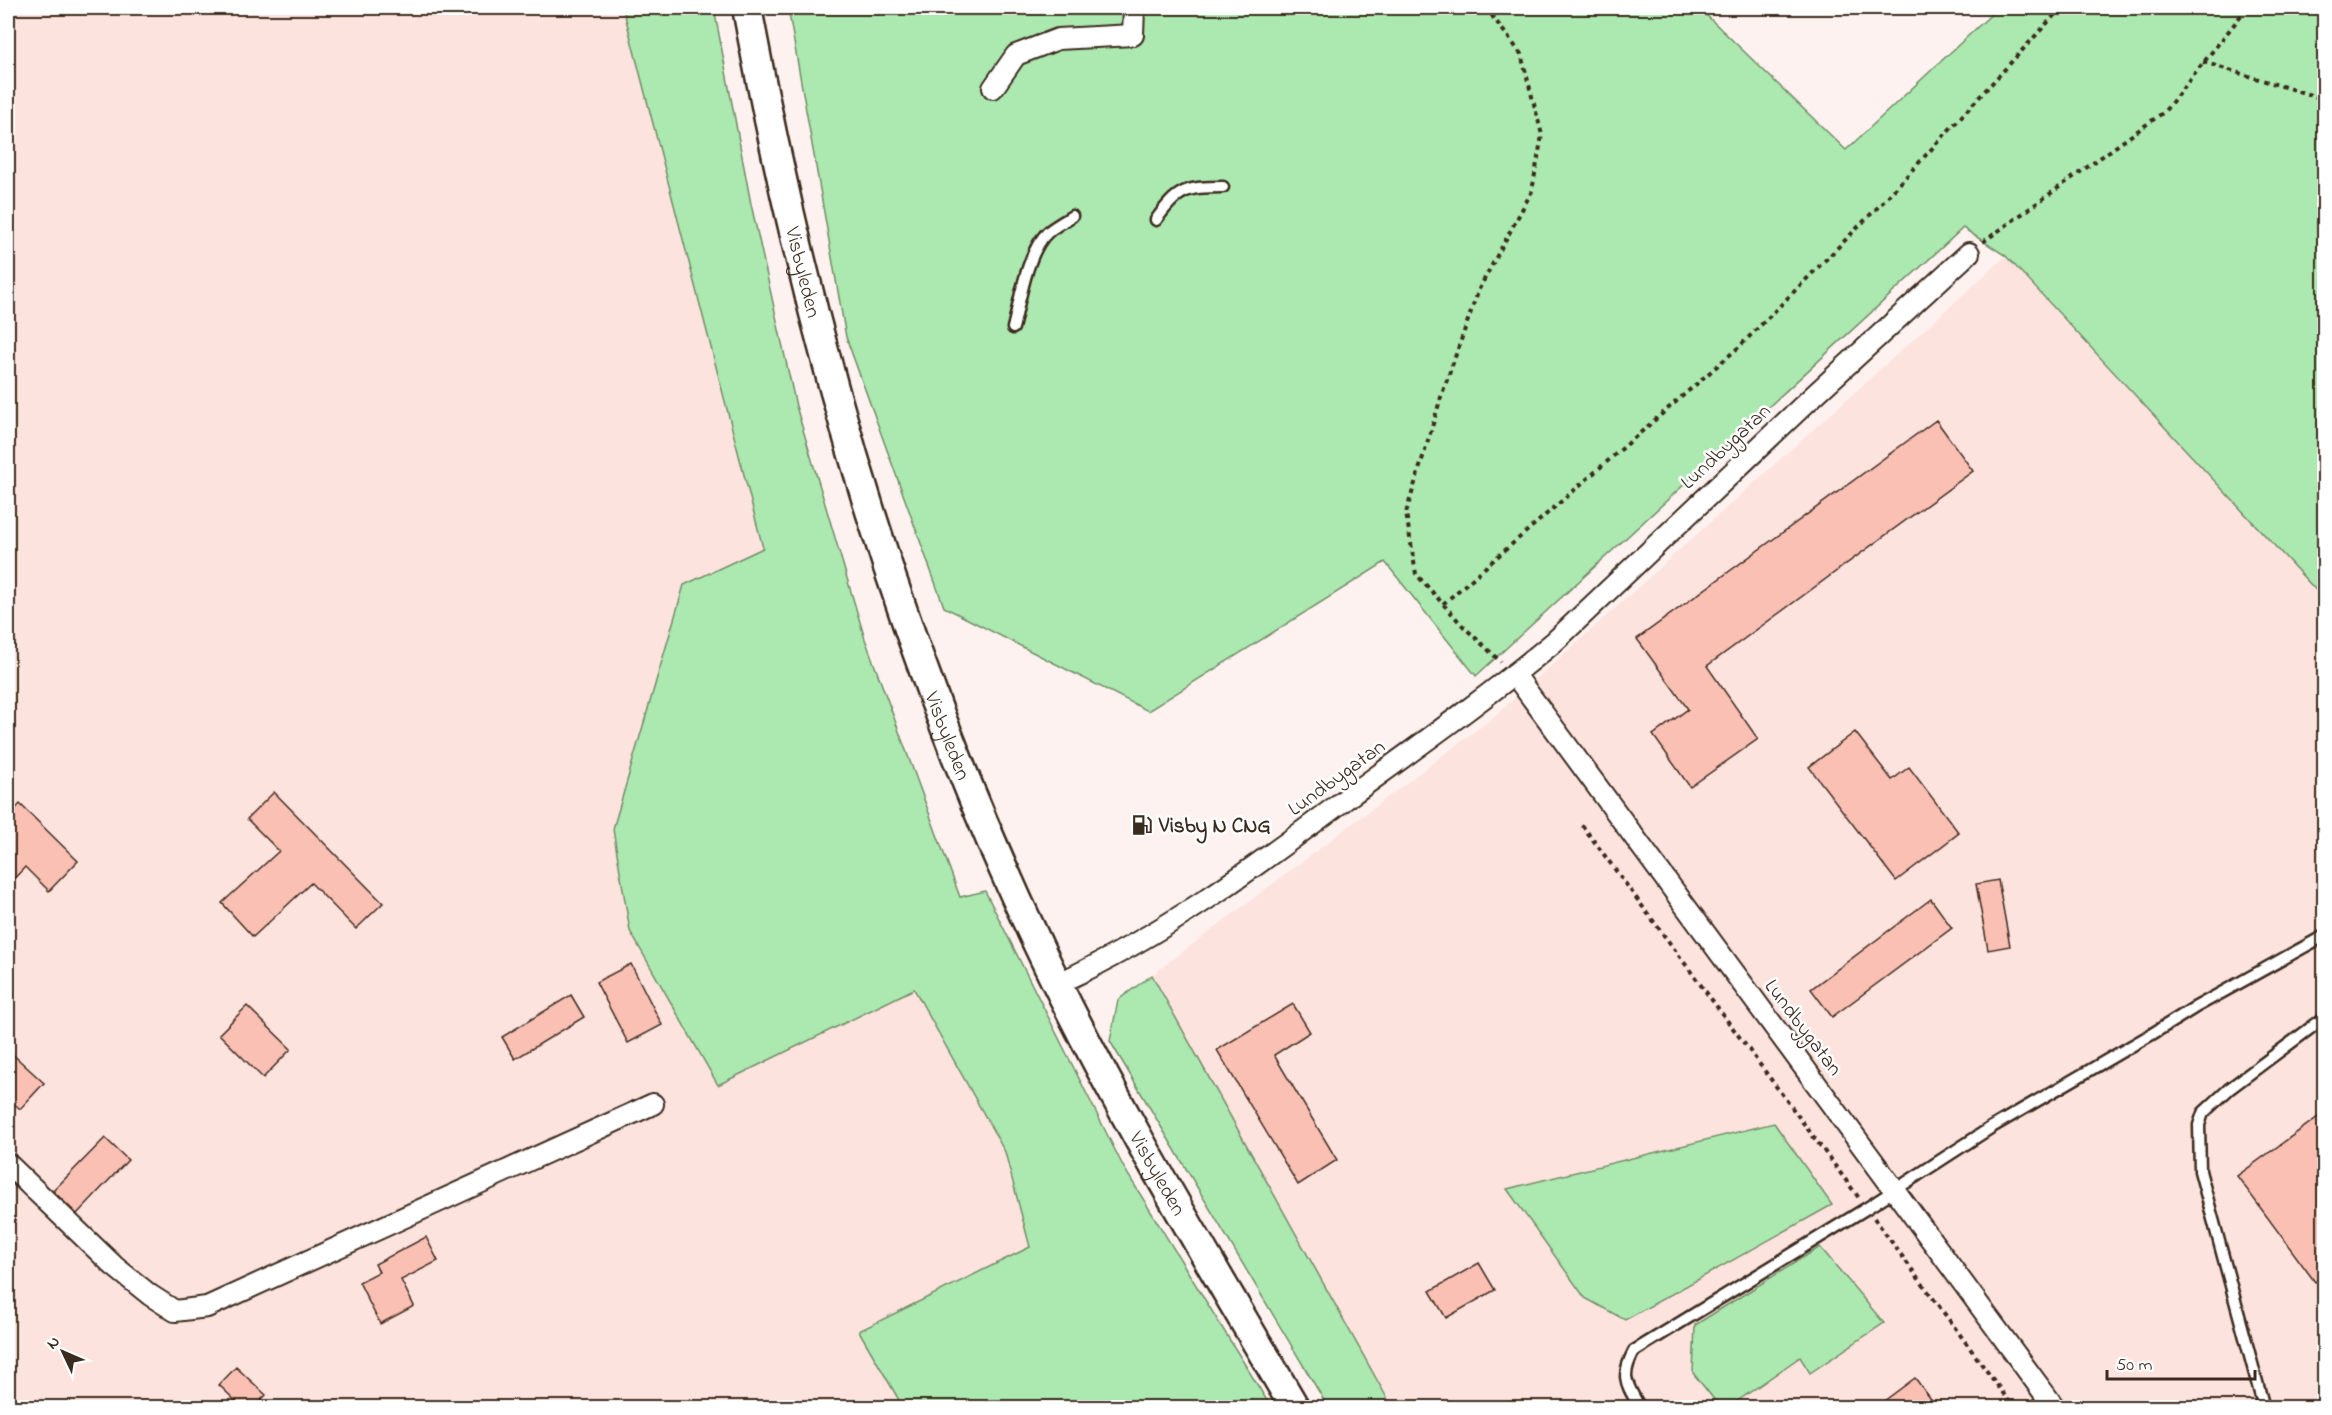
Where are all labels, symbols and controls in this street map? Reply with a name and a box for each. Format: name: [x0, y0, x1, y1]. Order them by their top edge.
street label: Visbyleden: [776, 223, 827, 321]
street label: Lundbygatan: [1674, 398, 1780, 499]
street label: Visbyleden: [915, 687, 977, 785]
street label: Lundbygatan: [1282, 733, 1393, 826]
place label: Visby N CNG: [1158, 812, 1271, 844]
fuel station icon: Visby N CNG: [1130, 813, 1154, 837]
street label: Lundbygatan: [1754, 974, 1849, 1084]
street label: Visbyleden: [1120, 1126, 1192, 1222]
north arrow: [33, 1322, 93, 1382]
text: N: [41, 1331, 66, 1355]
scale bar: [2107, 1343, 2256, 1381]
text: 50 m: [2116, 1353, 2153, 1379]

